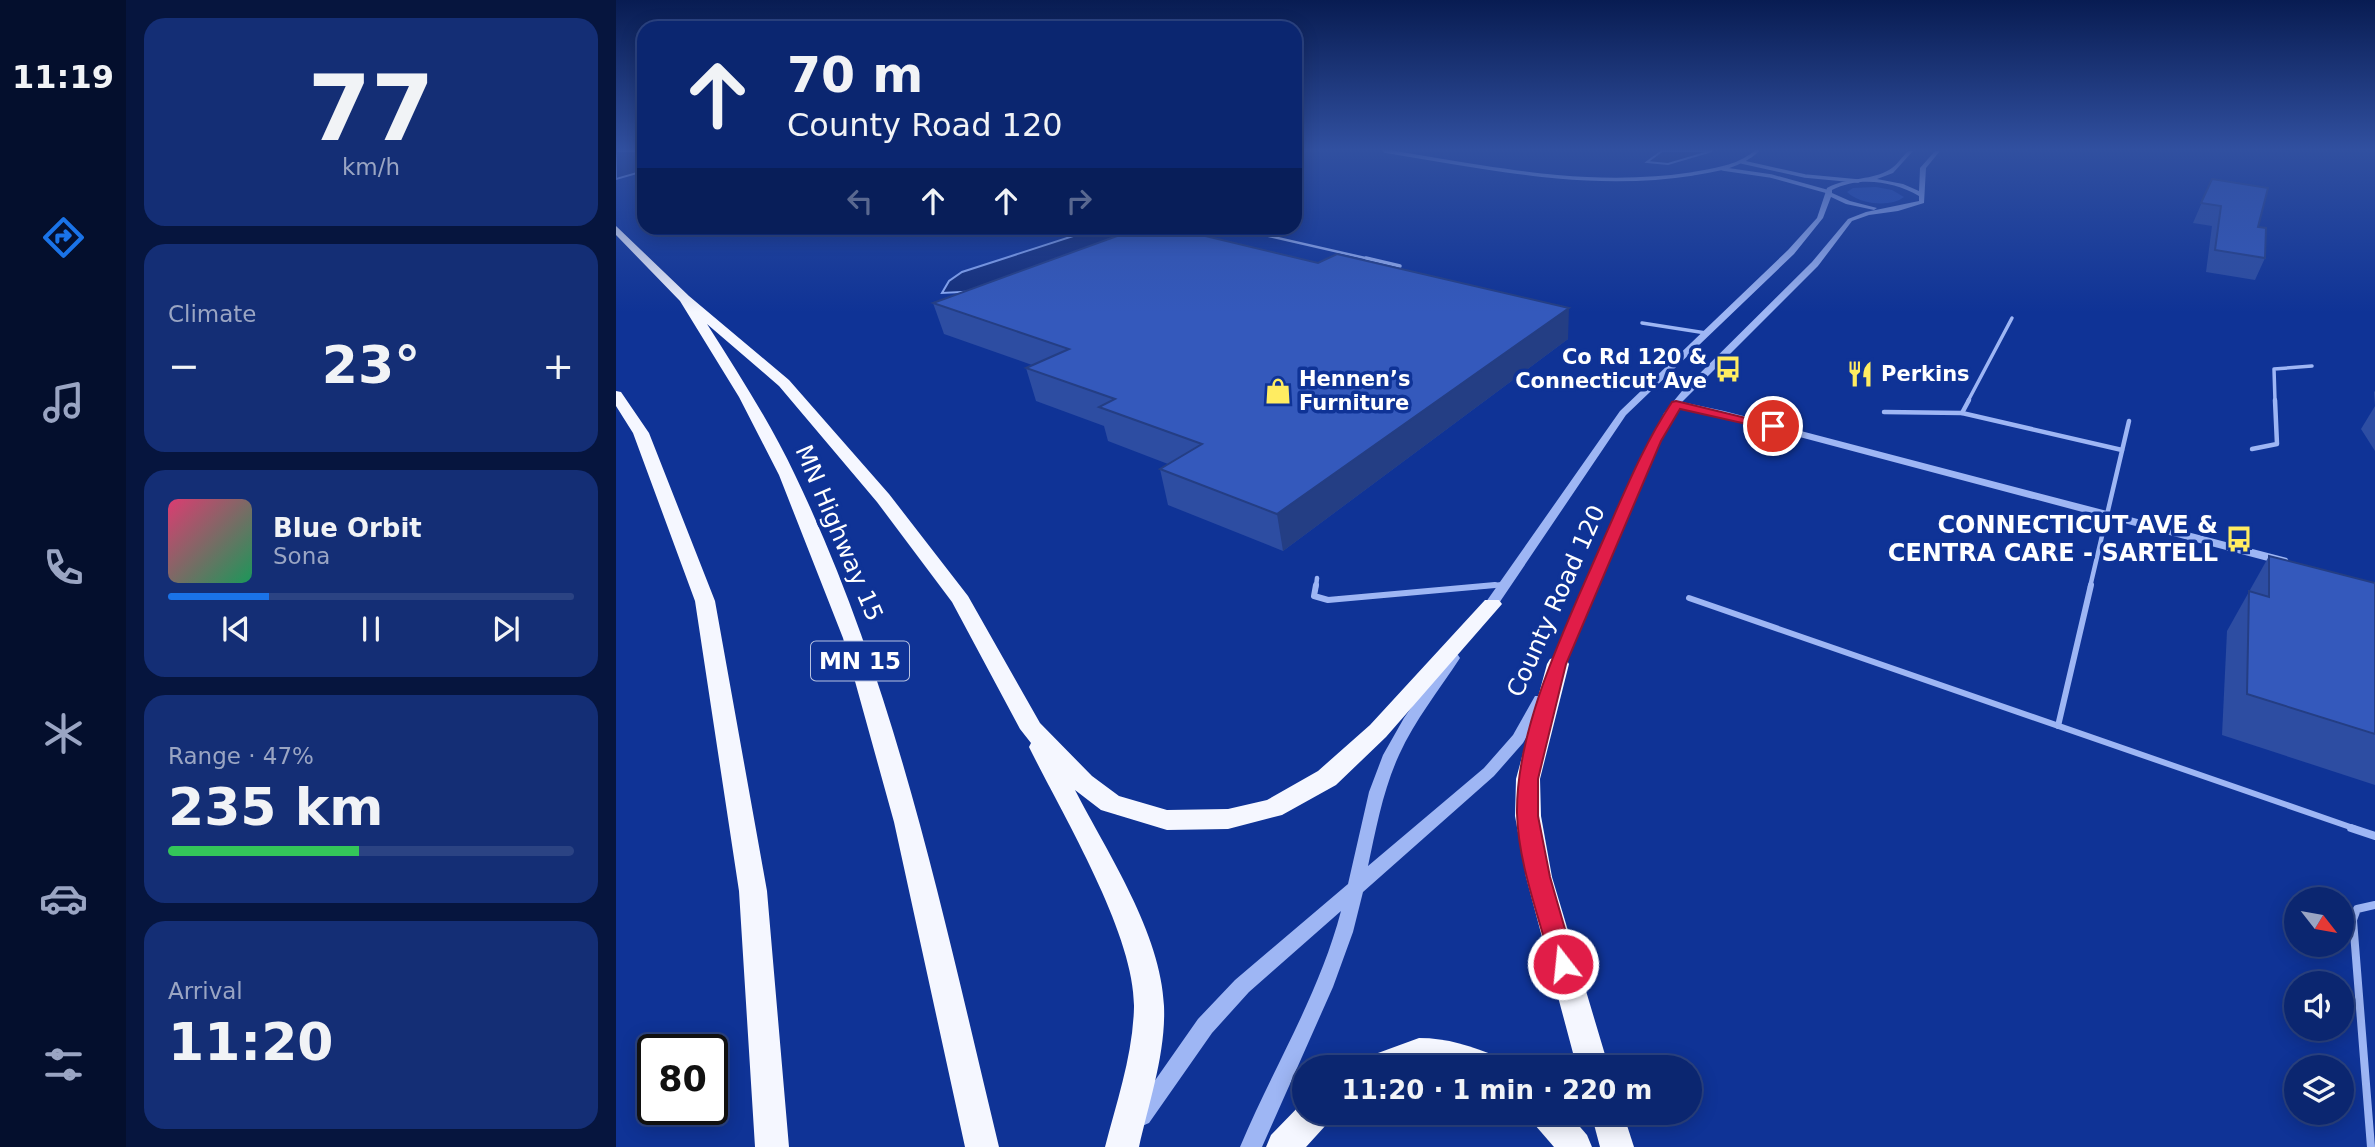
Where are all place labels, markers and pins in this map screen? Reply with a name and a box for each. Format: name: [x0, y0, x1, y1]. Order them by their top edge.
place label: Co Rd 120 & Connecticut Ave: [1515, 345, 1707, 393]
bus stop icon: Co Rd 120 & Connecticut Ave: [1713, 354, 1743, 384]
restaurant icon: Perkins: [1845, 359, 1875, 389]
place label: Perkins: [1881, 362, 1970, 386]
place label: Hennen’s Furniture: [1299, 367, 1410, 415]
shop icon: Hennen’s Furniture: [1263, 376, 1293, 406]
pin: [1743, 396, 1803, 456]
place label: CONNECTICUT AVE & CENTRA CARE - SARTELL: [1888, 511, 2218, 567]
bus stop icon: CONNECTICUT AVE & CENTRA CARE - SARTELL: [2224, 524, 2254, 554]

